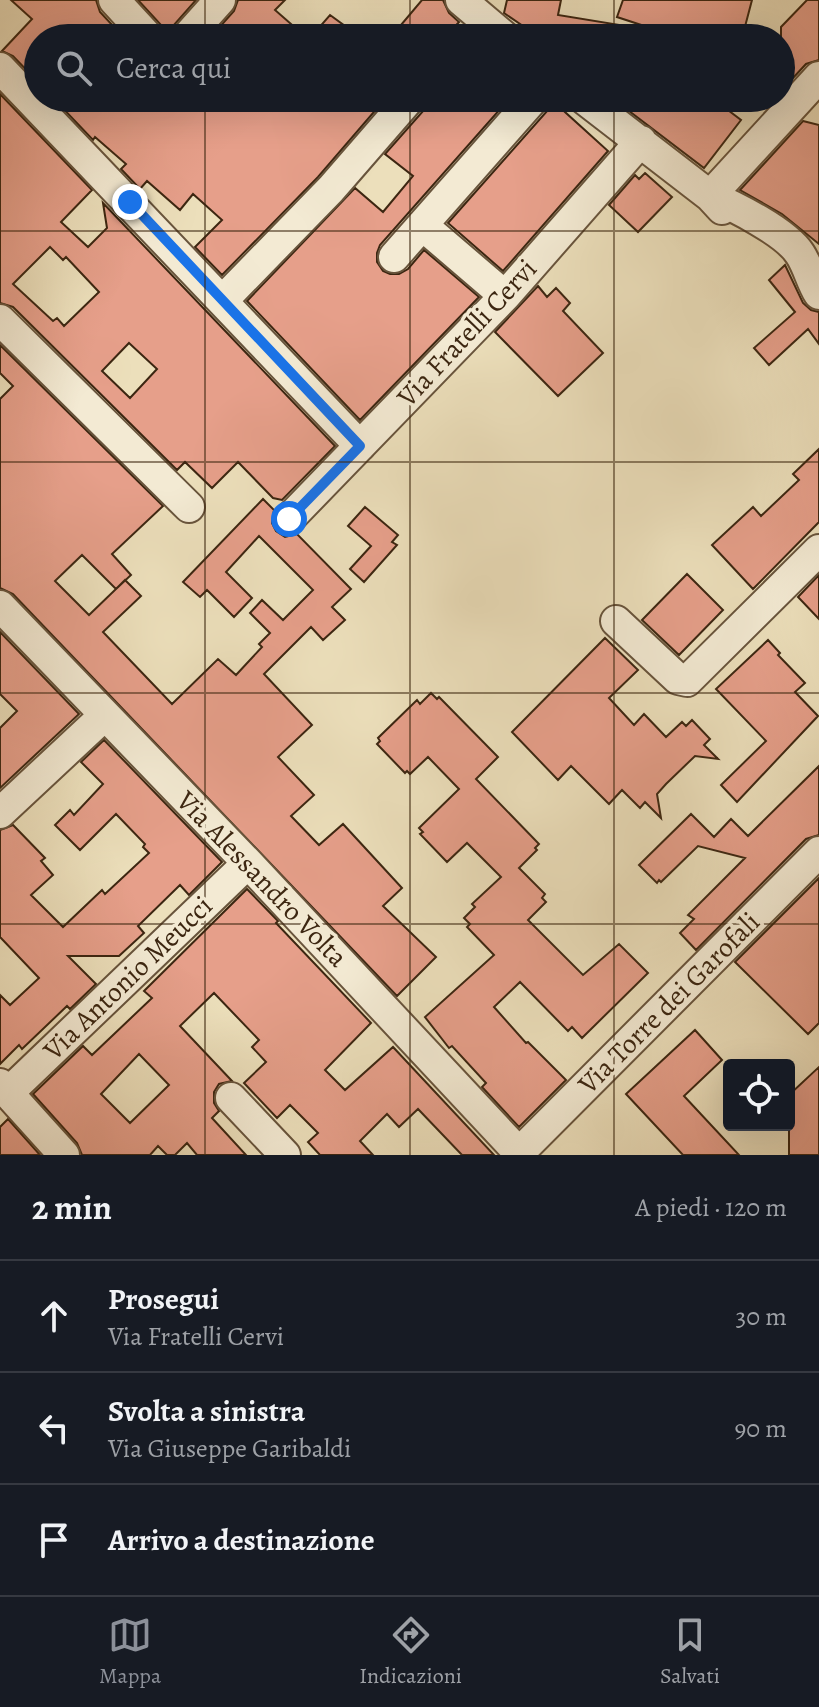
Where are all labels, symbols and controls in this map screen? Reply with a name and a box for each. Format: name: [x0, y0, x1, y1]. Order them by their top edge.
search box: [24, 24, 795, 112]
icon: search: [52, 46, 96, 90]
text: Cerca qui: [116, 48, 231, 88]
route end: [112, 184, 148, 220]
street label: Via Fratelli Cervi: [388, 251, 546, 416]
route start: [271, 501, 307, 537]
street label: Via Alessandro Volta: [167, 782, 356, 975]
street label: Via Antonio Meucci: [34, 887, 221, 1069]
street label: Via Torre dei Garofali: [569, 904, 768, 1103]
map controls: [723, 1059, 795, 1131]
button: locate: [723, 1059, 795, 1131]
text: 2 min: [32, 1184, 112, 1231]
text: A piedi · 120 m: [635, 1190, 787, 1225]
text: Prosegui: [108, 1279, 219, 1319]
icon: ahead: [32, 1294, 76, 1338]
text: 30 m: [736, 1299, 787, 1334]
text: Via Fratelli Cervi: [108, 1319, 284, 1354]
text: Svolta a sinistra: [108, 1391, 305, 1431]
icon: left: [32, 1406, 76, 1450]
text: 90 m: [735, 1411, 787, 1446]
text: Via Giuseppe Garibaldi: [108, 1431, 351, 1466]
icon: arrive: [32, 1518, 76, 1562]
text: Arrivo a destinazione: [108, 1520, 375, 1560]
tab: Mappa: [99, 1613, 161, 1691]
tab: Indicazioni: [359, 1613, 462, 1691]
tab: Salvati: [660, 1613, 720, 1691]

